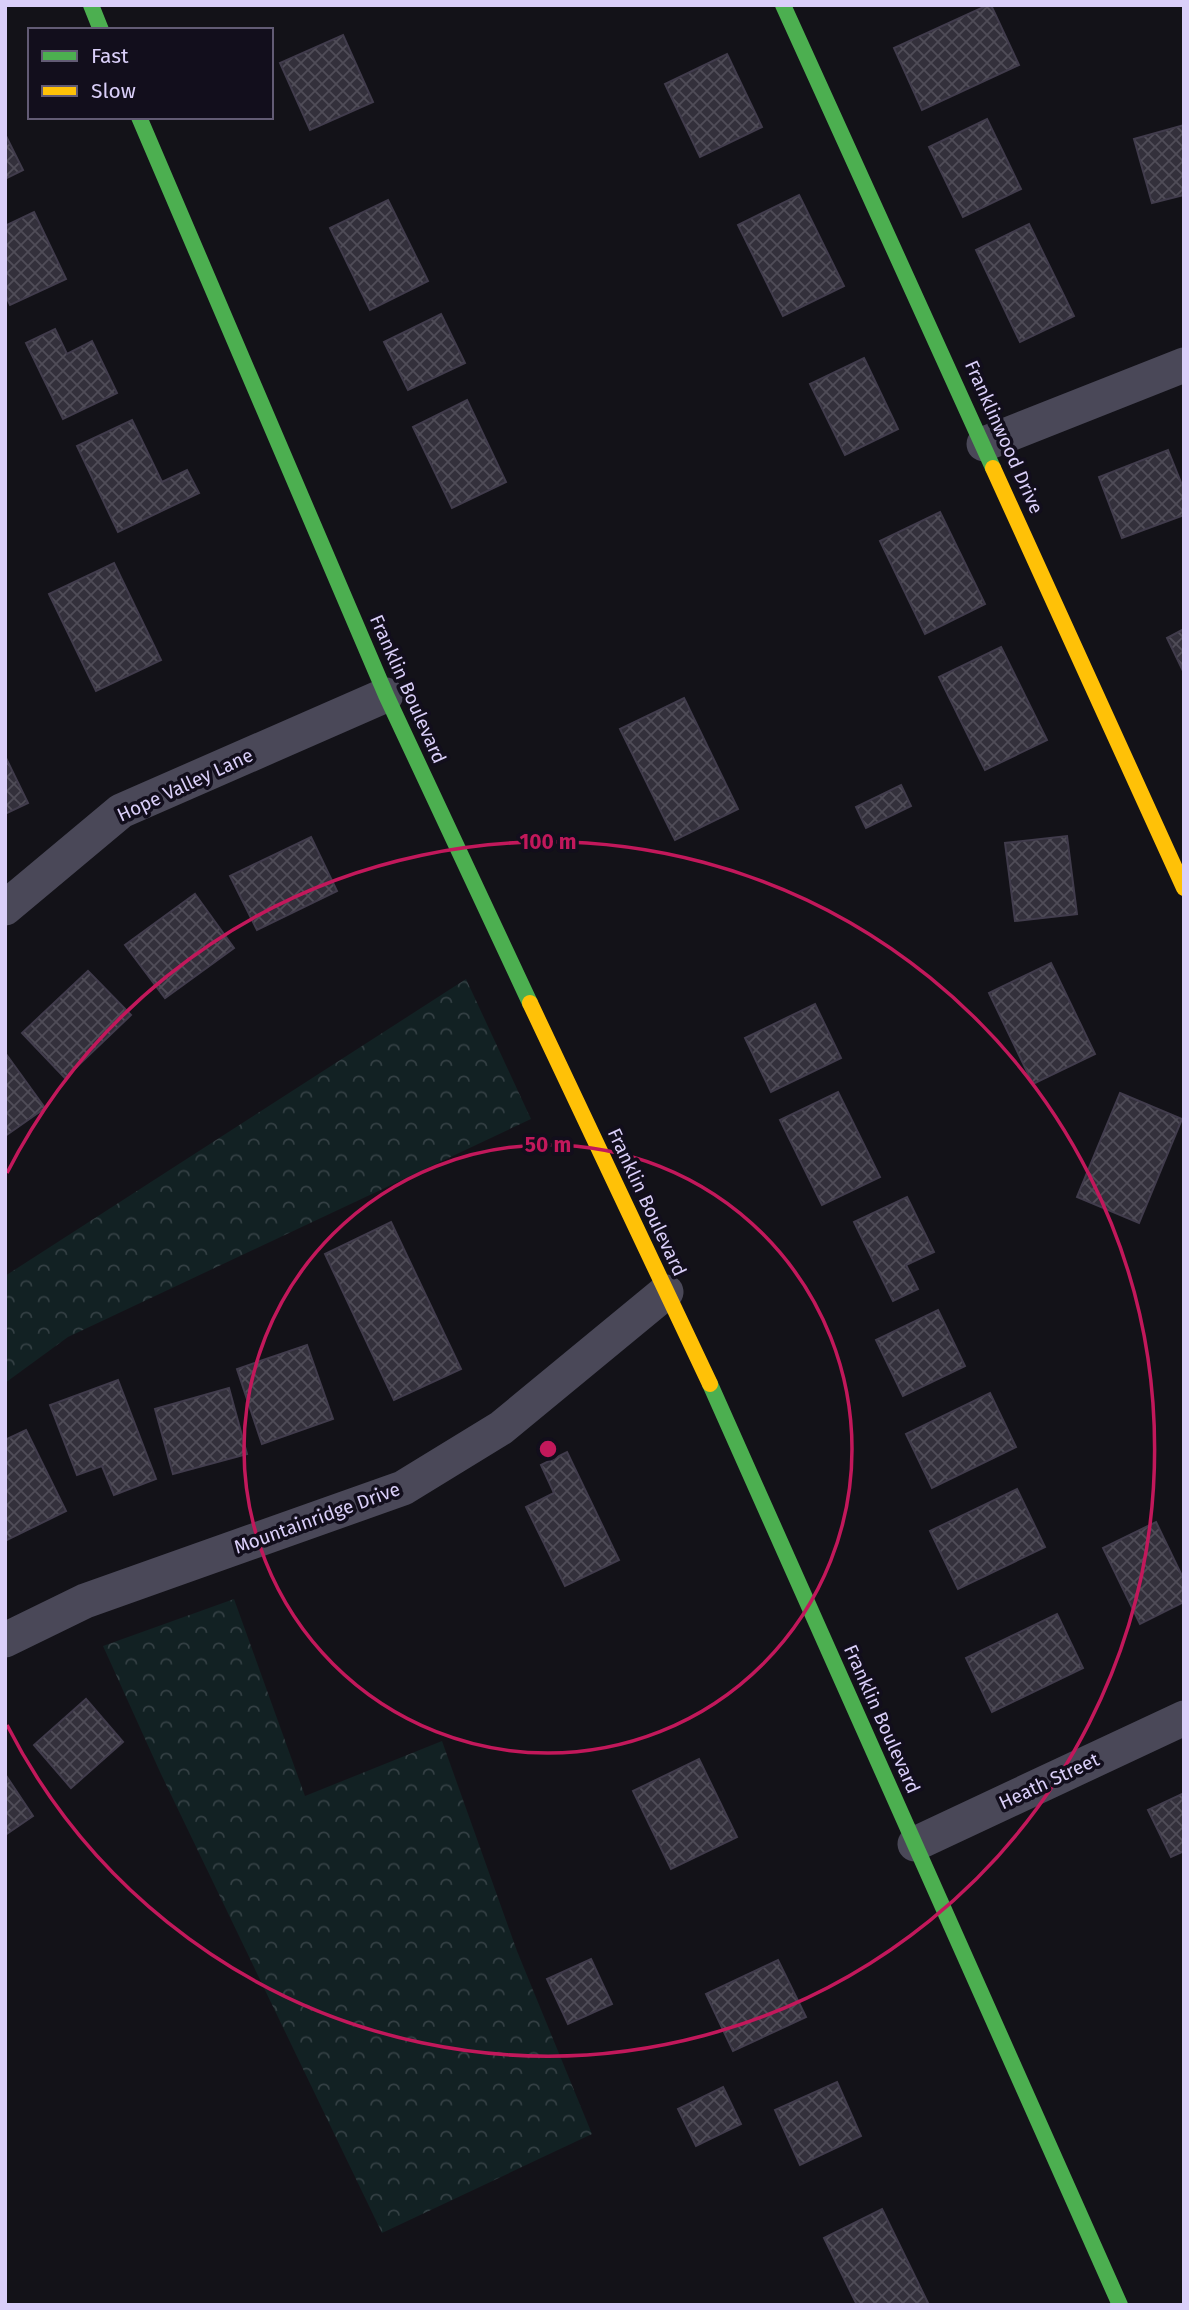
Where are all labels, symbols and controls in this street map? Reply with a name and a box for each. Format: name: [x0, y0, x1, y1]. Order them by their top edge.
legend: [28, 28, 273, 119]
text: Fast: [91, 43, 129, 69]
text: Slow: [91, 78, 136, 104]
street label: Franklinwood Drive: [960, 357, 1048, 517]
street label: Franklin Boulevard: [365, 611, 451, 767]
street label: Hope Valley Lane: [113, 743, 257, 827]
text: 100 m: [519, 829, 577, 855]
street label: Franklin Boulevard: [603, 1124, 691, 1280]
text: 50 m: [525, 1132, 571, 1158]
centre of rings: [536, 1437, 560, 1461]
street label: Mountainridge Drive: [231, 1477, 403, 1559]
street label: Franklin Boulevard: [839, 1641, 925, 1797]
street label: Heath Street: [995, 1748, 1103, 1814]

